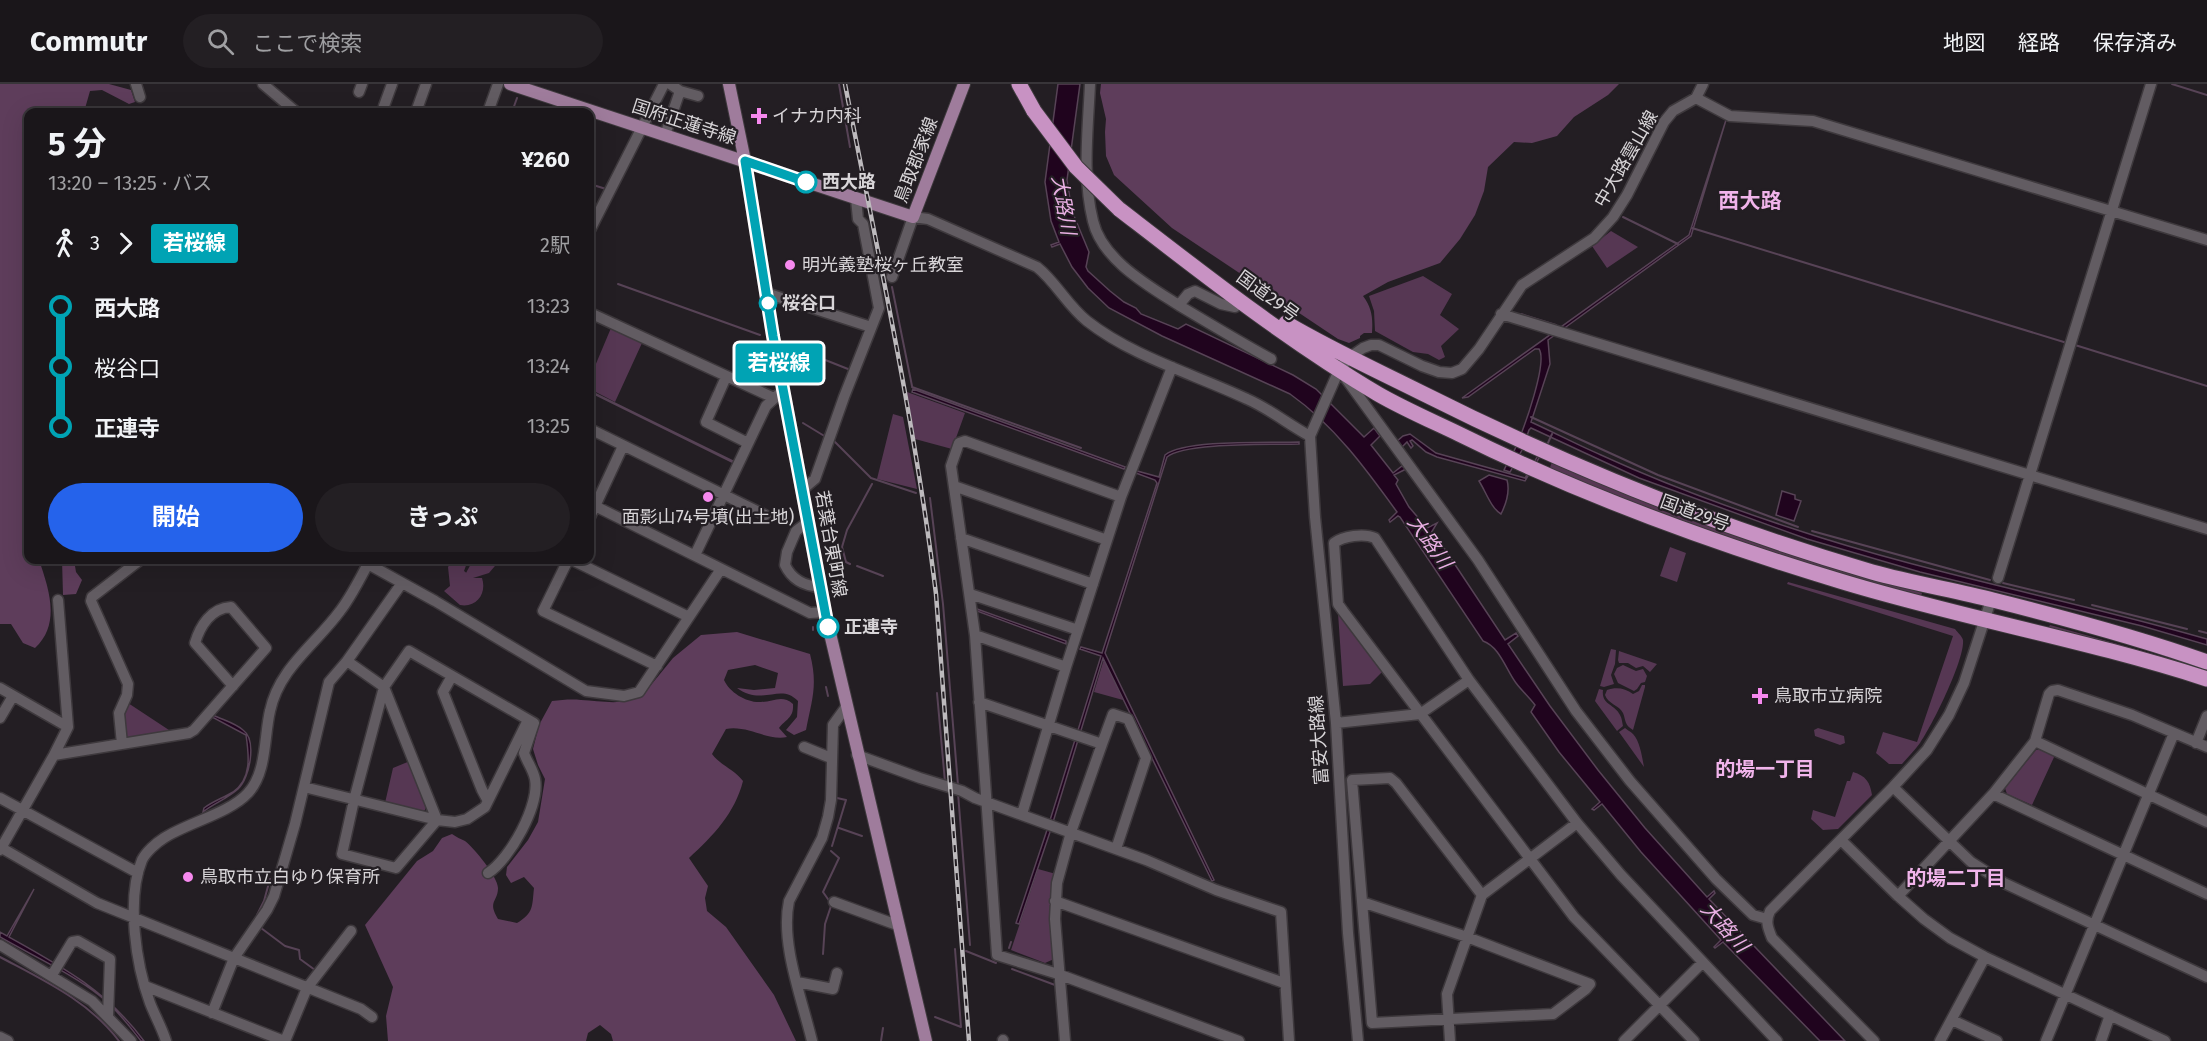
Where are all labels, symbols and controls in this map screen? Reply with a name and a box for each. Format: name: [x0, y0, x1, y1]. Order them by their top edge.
search box: [183, 14, 603, 68]
text: Commutr: [30, 25, 147, 58]
icon: search: [204, 25, 237, 58]
text: ここで検索: [252, 30, 362, 57]
text: 地図: [1943, 30, 1985, 56]
text: 経路: [2018, 30, 2060, 56]
text: 保存済み: [2093, 30, 2177, 56]
street label: 国府正蓮寺線: [629, 95, 739, 149]
place label: イナカ内科: [772, 105, 862, 127]
marker: イナカ内科: [750, 107, 768, 125]
street label: 中大路雲山線: [1589, 107, 1663, 211]
street label: 鳥取郡家線: [890, 114, 942, 206]
text: 5 分: [48, 124, 107, 164]
text: ¥260: [521, 146, 570, 173]
text: 13:20 – 13:25 · バス: [48, 171, 212, 195]
marker: 西大路: [795, 171, 817, 193]
place label: 西大路: [822, 171, 876, 193]
water label: 大路川: [1047, 173, 1081, 239]
district label: 西大路: [1719, 188, 1782, 214]
icon: walk: [48, 227, 81, 260]
icon: forward: [109, 227, 142, 260]
text: 若桜線: [163, 230, 226, 256]
text: 3: [90, 231, 100, 255]
text: 2駅: [540, 233, 570, 257]
place label: 明光義塾桜ヶ丘教室: [802, 254, 964, 276]
marker: 明光義塾桜ヶ丘教室: [783, 258, 797, 272]
street label: 国道29号: [1232, 266, 1304, 326]
place label: 桜谷口: [782, 292, 836, 314]
text: 13:23: [527, 294, 570, 318]
marker: 桜谷口: [759, 294, 777, 312]
text: 西大路: [94, 295, 160, 322]
line badge: 若桜線: [744, 344, 814, 382]
text: 若桜線: [748, 350, 811, 376]
text: 13:24: [527, 354, 570, 378]
text: 桜谷口: [94, 355, 160, 382]
text: 13:25: [527, 414, 570, 438]
text: 正連寺: [94, 415, 160, 442]
button: 開始: [48, 483, 303, 552]
button: きっぷ: [315, 483, 570, 552]
street label: 若葉台東町線: [811, 489, 851, 599]
marker: 面影山74号墳(出土地): [701, 490, 715, 504]
street label: 国道29号: [1657, 490, 1733, 536]
place label: 面影山74号墳(出土地): [622, 506, 794, 528]
water label: 大路川: [1403, 511, 1459, 575]
marker: 正連寺: [817, 616, 839, 638]
place label: 正連寺: [844, 616, 898, 638]
place label: 鳥取市立病院: [1774, 685, 1882, 707]
marker: 鳥取市立病院: [1751, 687, 1769, 705]
street label: 富安大路線: [1305, 694, 1333, 786]
district label: 的場一丁目: [1715, 757, 1815, 781]
place label: 鳥取市立白ゆり保育所: [200, 866, 380, 888]
district label: 的場二丁目: [1906, 866, 2006, 890]
marker: 鳥取市立白ゆり保育所: [181, 870, 195, 884]
water label: 大路川: [1696, 897, 1755, 959]

